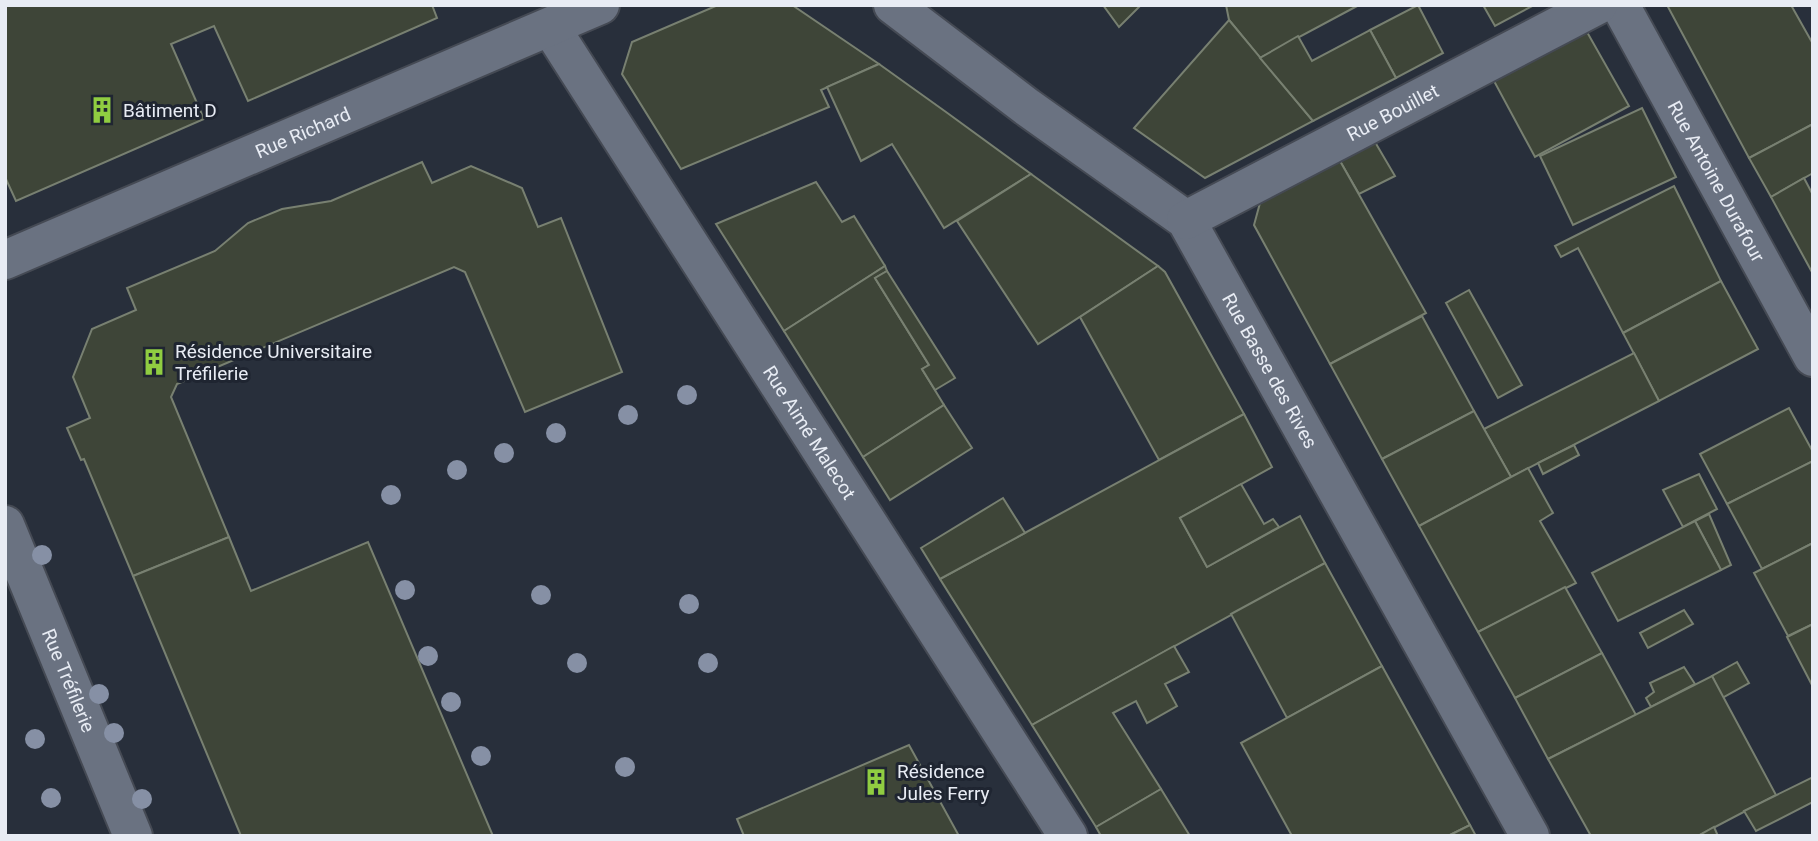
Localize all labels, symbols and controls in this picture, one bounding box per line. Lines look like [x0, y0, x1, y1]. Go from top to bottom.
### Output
street label: Rue Bouillet [1343, 79, 1442, 146]
building icon: Bâtiment D [87, 95, 117, 125]
street label: Rue Antoine Durafour [1663, 97, 1770, 266]
place label: Bâtiment D [123, 99, 217, 122]
street label: Rue Richard [252, 102, 354, 163]
street label: Rue Basse des Rives [1218, 289, 1323, 452]
place label: Résidence Universitaire Tréfilerie [175, 340, 372, 385]
building icon: Résidence Universitaire Tréfilerie [139, 347, 169, 377]
street label: Rue Aimé Malecot [758, 361, 861, 503]
street label: Rue Tréfilerie [37, 625, 101, 736]
place label: Résidence Jules Ferry [897, 760, 990, 805]
building icon: Résidence Jules Ferry [861, 767, 891, 797]

